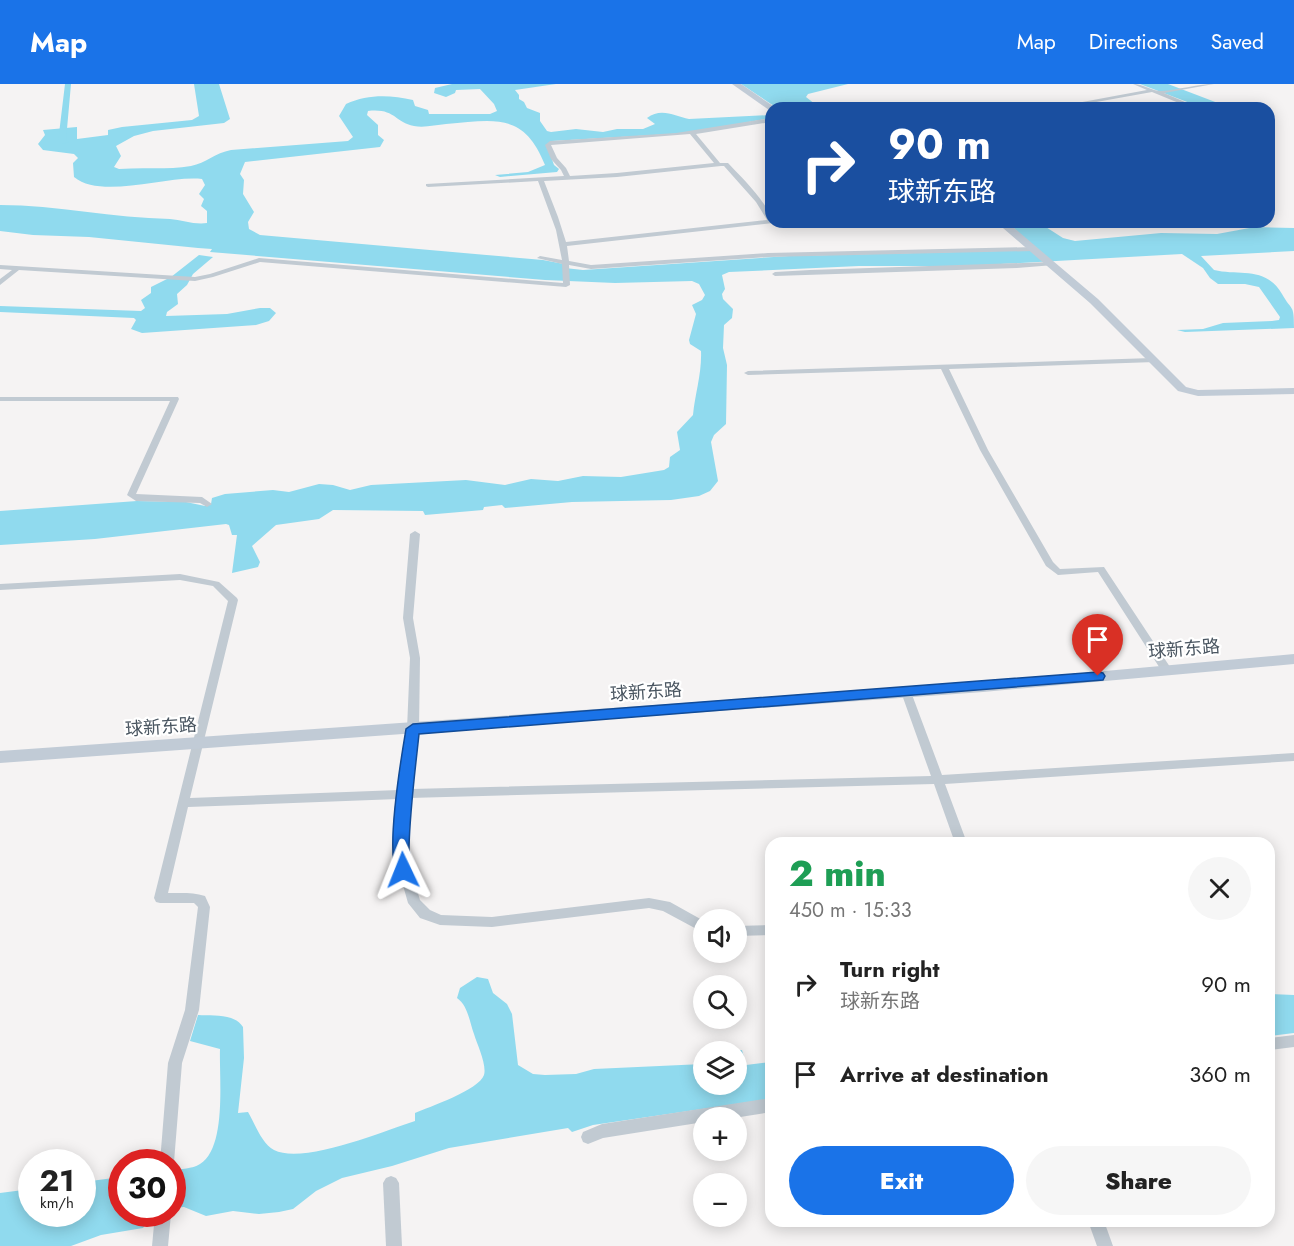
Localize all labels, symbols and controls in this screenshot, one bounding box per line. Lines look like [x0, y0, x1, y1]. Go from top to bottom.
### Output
text: Map [30, 22, 87, 63]
text: Map [1017, 27, 1056, 57]
text: Directions [1089, 27, 1178, 57]
text: Saved [1211, 27, 1264, 57]
text: 90 m [888, 114, 991, 175]
icon: right [789, 126, 867, 204]
text: 球新东路 [888, 172, 996, 211]
pin [1072, 614, 1123, 676]
icon: arrive [1081, 623, 1114, 656]
street label: 球新东路 [1147, 633, 1221, 665]
street label: 球新东路 [609, 677, 683, 707]
street label: 球新东路 [124, 712, 198, 742]
position arrow [371, 838, 435, 902]
text: 2 min [789, 847, 886, 899]
button: close [1188, 857, 1251, 920]
text: 450 m · 15:33 [789, 896, 912, 925]
map controls [693, 909, 747, 1227]
button: sound [693, 909, 747, 963]
text: Turn right [840, 953, 940, 985]
icon: right [789, 968, 822, 1001]
text: 90 m [1201, 968, 1251, 1000]
button: search [693, 975, 747, 1029]
text: 球新东路 [840, 987, 920, 1016]
button: layers [693, 1041, 747, 1095]
icon: arrive [789, 1058, 822, 1091]
text: Arrive at destination [840, 1058, 1049, 1090]
text: 360 m [1189, 1058, 1251, 1090]
button: + [693, 1107, 747, 1161]
button: Exit [789, 1146, 1014, 1215]
button: Share [1026, 1146, 1251, 1215]
speed limit sign: 30 [108, 1149, 186, 1227]
text: 21 [40, 1159, 74, 1202]
button: − [693, 1173, 747, 1227]
text: km/h [40, 1192, 74, 1214]

